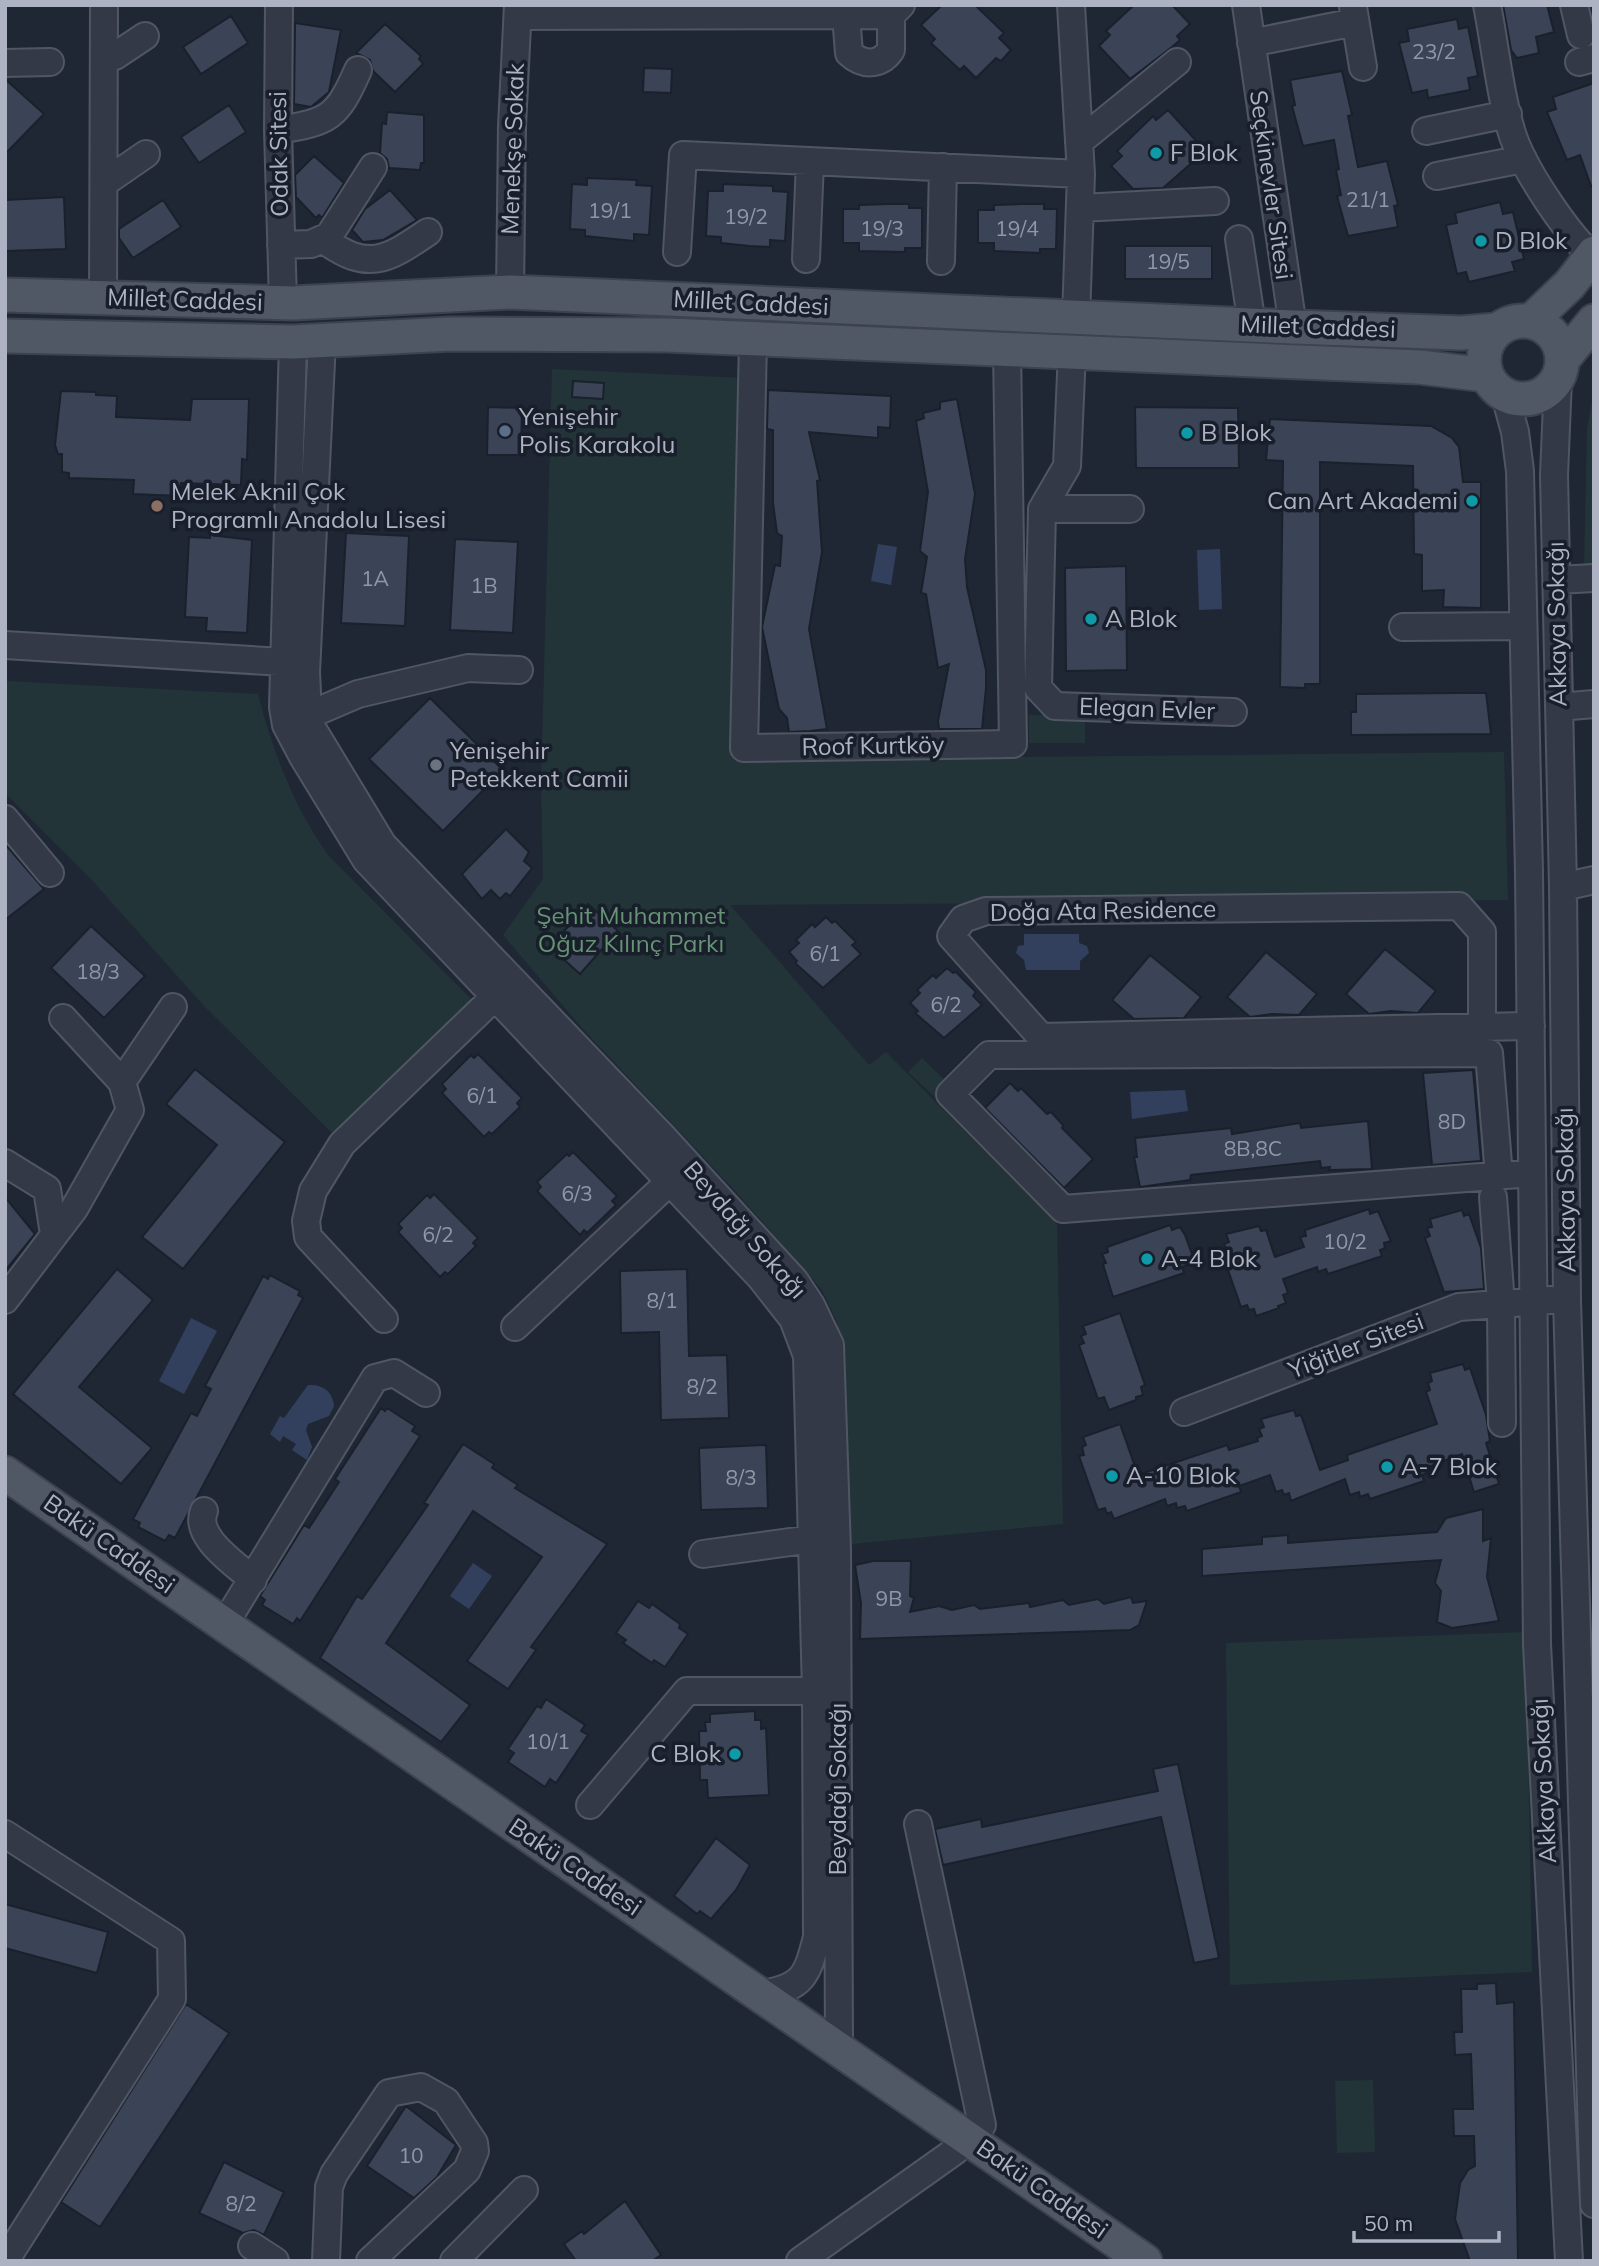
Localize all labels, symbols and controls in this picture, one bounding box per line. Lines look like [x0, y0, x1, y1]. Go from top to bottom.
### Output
house number: 23/2 [1412, 38, 1456, 64]
street label: Menekşe Sokak [494, 62, 530, 235]
street label: Seçkinevler Sitesi [1244, 88, 1300, 282]
street label: Odak Sitesi [262, 91, 294, 217]
place label: F Blok [1170, 137, 1238, 167]
marker: F Blok [1148, 145, 1164, 161]
house number: 21/1 [1346, 186, 1390, 212]
house number: 19/1 [588, 197, 632, 223]
house number: 19/2 [724, 203, 768, 229]
house number: 19/3 [860, 215, 904, 241]
house number: 19/4 [995, 215, 1039, 241]
place label: D Blok [1495, 225, 1568, 255]
marker: D Blok [1473, 233, 1489, 249]
house number: 19/5 [1146, 248, 1190, 274]
street label: Millet Caddesi [107, 281, 263, 317]
street label: Millet Caddesi [673, 283, 829, 321]
street label: Millet Caddesi [1240, 308, 1396, 344]
place label: Yenişehir Polis Karakolu [518, 401, 675, 459]
place label: B Blok [1201, 417, 1272, 447]
marker: Yenişehir Polis Karakolu [497, 423, 513, 439]
marker: B Blok [1179, 425, 1195, 441]
place label: Melek Aknil Çok Programlı Anadolu Lisesi [171, 476, 446, 534]
place label: Can Art Akademi [1267, 485, 1458, 515]
marker: Can Art Akademi [1464, 493, 1480, 509]
marker: Melek Aknil Çok Programlı Anadolu Lisesi [149, 498, 165, 514]
street label: Akkaya Sokağı [1540, 541, 1572, 707]
house number: 1A [361, 565, 390, 591]
house number: 1B [471, 572, 497, 598]
place label: A Blok [1105, 603, 1178, 633]
marker: A Blok [1083, 611, 1099, 627]
street label: Elegan Evler [1078, 691, 1216, 725]
street label: Roof Kurtköy [801, 729, 945, 761]
place label: Yenişehir Petekkent Camii [449, 735, 629, 793]
marker: Yenişehir Petekkent Camii [428, 757, 444, 773]
street label: Doğa Ata Residence [990, 893, 1216, 927]
park label: Şehit Muhammet Oğuz Kılınç Parkı [537, 900, 725, 958]
house number: 6/1 [809, 940, 841, 966]
house number: 18/3 [76, 958, 120, 984]
house number: 6/2 [930, 991, 962, 1017]
house number: 6/1 [466, 1082, 498, 1108]
street label: Akkaya Sokağı [1549, 1107, 1581, 1273]
house number: 8D [1438, 1108, 1466, 1134]
house number: 8B,8C [1224, 1135, 1282, 1161]
street label: Beydağı Sokağı [678, 1154, 814, 1304]
house number: 6/3 [561, 1180, 593, 1206]
house number: 6/2 [422, 1221, 454, 1247]
house number: 10/2 [1323, 1228, 1367, 1254]
place label: A-4 Blok [1161, 1243, 1258, 1273]
marker: A-4 Blok [1139, 1251, 1155, 1267]
house number: 8/1 [646, 1287, 678, 1313]
street label: Yiğitler Sitesi [1283, 1306, 1427, 1385]
house number: 8/2 [686, 1373, 718, 1399]
place label: A-7 Blok [1401, 1451, 1498, 1481]
marker: A-7 Blok [1379, 1459, 1395, 1475]
place label: A-10 Blok [1126, 1460, 1237, 1490]
house number: 8/3 [725, 1464, 757, 1490]
marker: A-10 Blok [1104, 1468, 1120, 1484]
street label: Bakü Caddesi [38, 1487, 181, 1599]
house number: 9B [876, 1585, 902, 1611]
street label: Akkaya Sokağı [1524, 1698, 1562, 1864]
street label: Beydağı Sokağı [822, 1703, 852, 1875]
house number: 10/1 [526, 1728, 570, 1754]
place label: C Blok [650, 1738, 722, 1768]
marker: C Blok [727, 1746, 743, 1762]
street label: Bakü Caddesi [504, 1811, 647, 1921]
street label: Bakü Caddesi [971, 2132, 1114, 2244]
house number: 10 [398, 2142, 424, 2168]
house number: 8/2 [225, 2190, 257, 2216]
scale bar [1354, 2200, 1499, 2244]
text: 50 m [1364, 2210, 1413, 2236]

